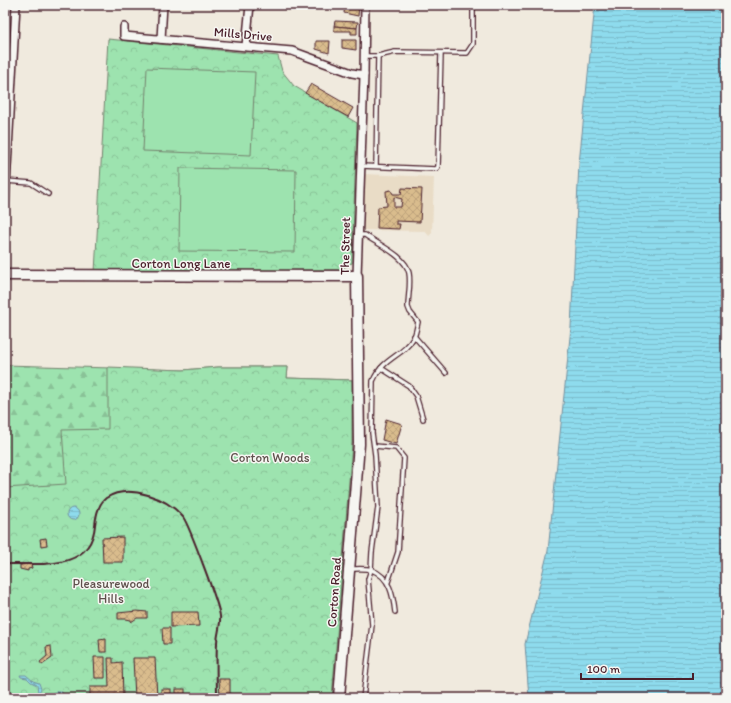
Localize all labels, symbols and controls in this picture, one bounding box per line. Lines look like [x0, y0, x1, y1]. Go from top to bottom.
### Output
street label: Mills Drive [213, 24, 273, 44]
street label: The Street [337, 217, 353, 275]
street label: Corton Long Lane [132, 256, 230, 271]
park label: Corton Woods [230, 450, 310, 465]
street label: Corton Road [324, 556, 344, 628]
park label: Pleasurewood Hills [72, 576, 150, 606]
scale bar [581, 655, 693, 681]
text: 100 m [587, 662, 620, 676]

